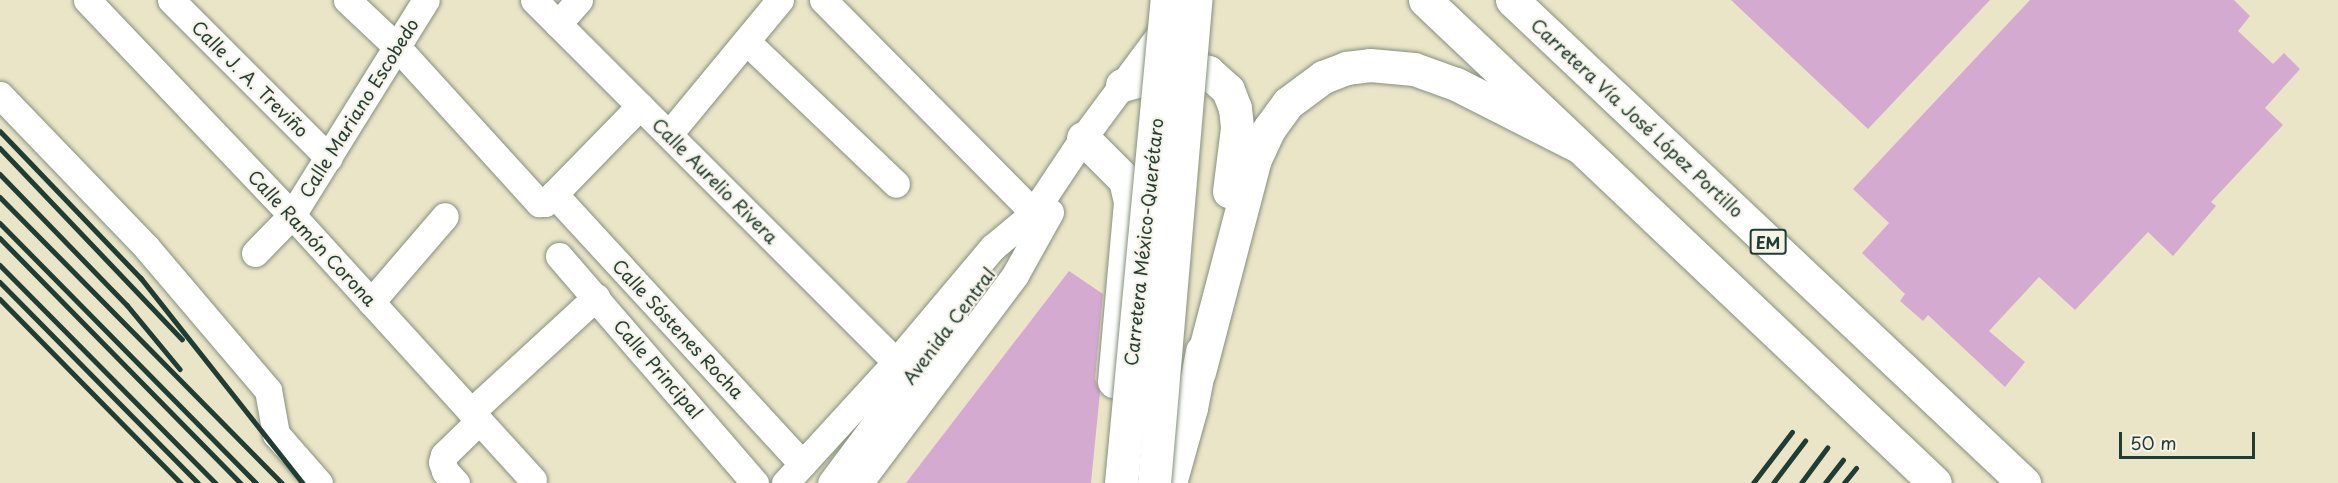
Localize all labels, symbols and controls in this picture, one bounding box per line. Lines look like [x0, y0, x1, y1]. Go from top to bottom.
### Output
street label: Carretera Vía José López Portillo [1526, 13, 1748, 223]
street label: Calle J. A. Treviño [186, 15, 314, 143]
street label: Calle Mariano Escobedo [295, 15, 423, 201]
street label: Calle Aurelio Rivera [647, 113, 783, 249]
street label: Carretera México-Querétaro [1120, 117, 1168, 367]
street label: Calle Ramón Corona [243, 165, 381, 311]
road number: EM [1748, 229, 1788, 255]
street label: Calle Sóstenes Rocha [607, 254, 749, 404]
street label: Avenida Central [898, 264, 1000, 388]
street label: Calle Principal [609, 315, 707, 423]
scale bar [2122, 420, 2258, 458]
text: 50 m [2130, 429, 2177, 456]

